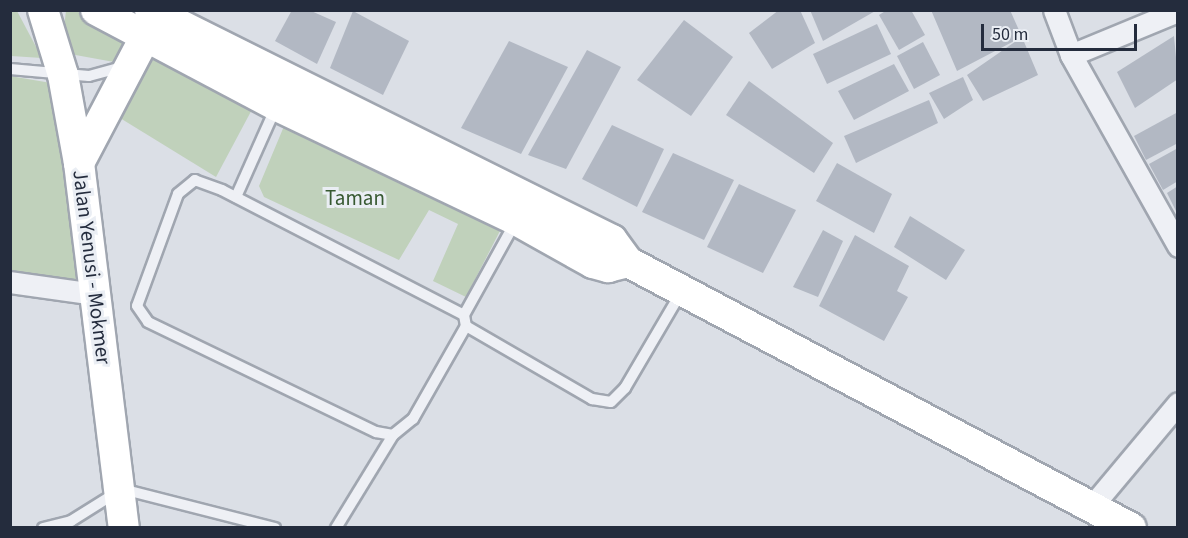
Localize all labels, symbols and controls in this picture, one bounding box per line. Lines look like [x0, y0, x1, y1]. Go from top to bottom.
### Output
scale bar [984, 12, 1140, 50]
text: 50 m [992, 22, 1028, 47]
street label: Jalan Yenusi - Mokmer [68, 168, 116, 366]
park label: Taman [325, 185, 385, 211]

